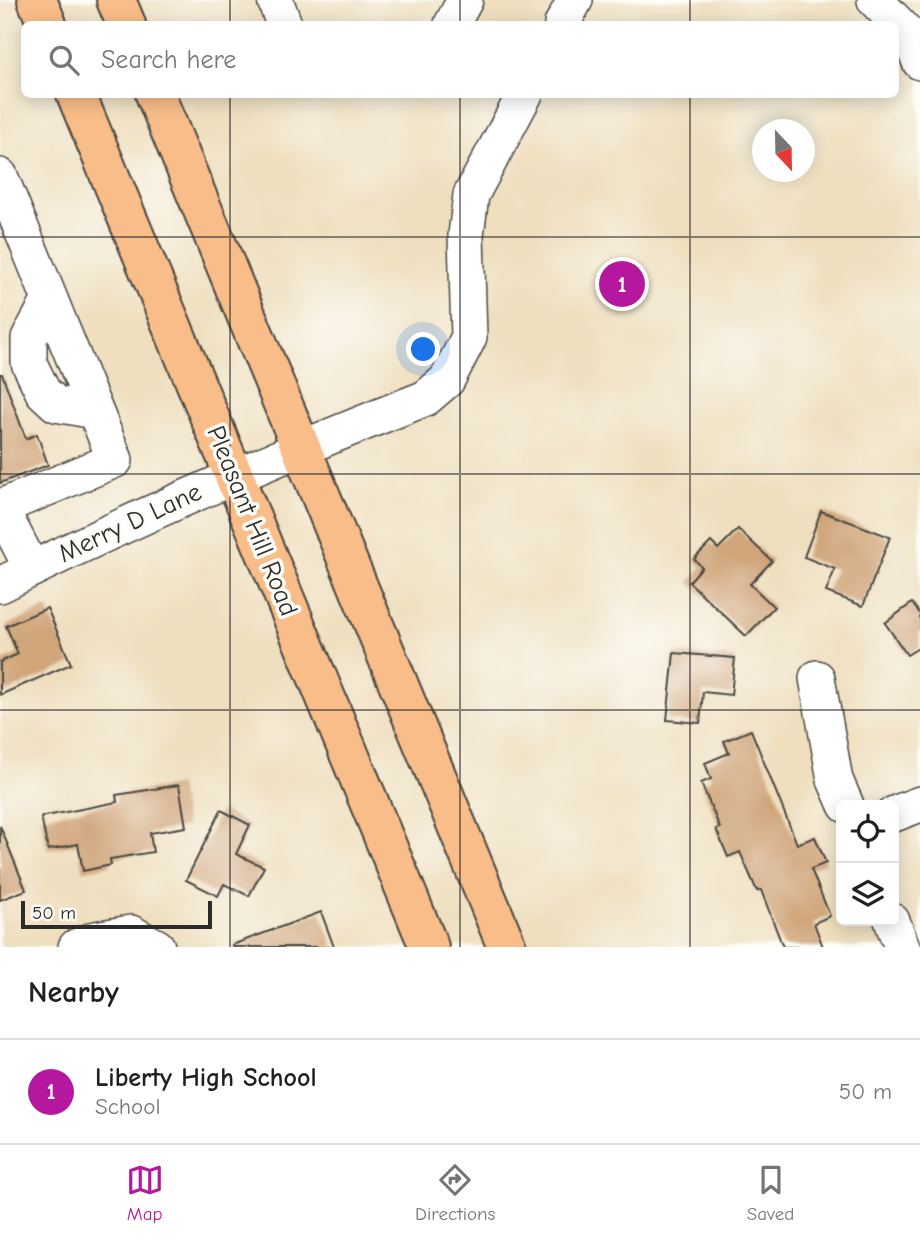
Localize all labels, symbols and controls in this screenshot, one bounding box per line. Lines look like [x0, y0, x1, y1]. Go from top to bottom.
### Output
search box [21, 21, 899, 98]
icon: search [45, 41, 83, 79]
text: Search here [101, 45, 236, 75]
north arrow [752, 119, 815, 182]
pin: 1 [599, 258, 645, 310]
your location [406, 332, 440, 366]
street label: Pleasant Hill Road [200, 422, 304, 620]
street label: Merry D Lane [54, 477, 206, 569]
map controls [836, 800, 899, 926]
button: locate [836, 800, 899, 863]
button: layers [836, 863, 899, 926]
scale bar [21, 898, 212, 930]
text: 50 m [32, 902, 76, 924]
text: Nearby [28, 975, 119, 1010]
text: Liberty High School [95, 1063, 317, 1093]
text: 1 [46, 1078, 56, 1105]
text: 50 m [839, 1078, 892, 1105]
text: School [95, 1093, 160, 1120]
tab: Map [126, 1161, 164, 1225]
tab: Directions [415, 1161, 495, 1225]
tab: Saved [747, 1161, 794, 1225]

